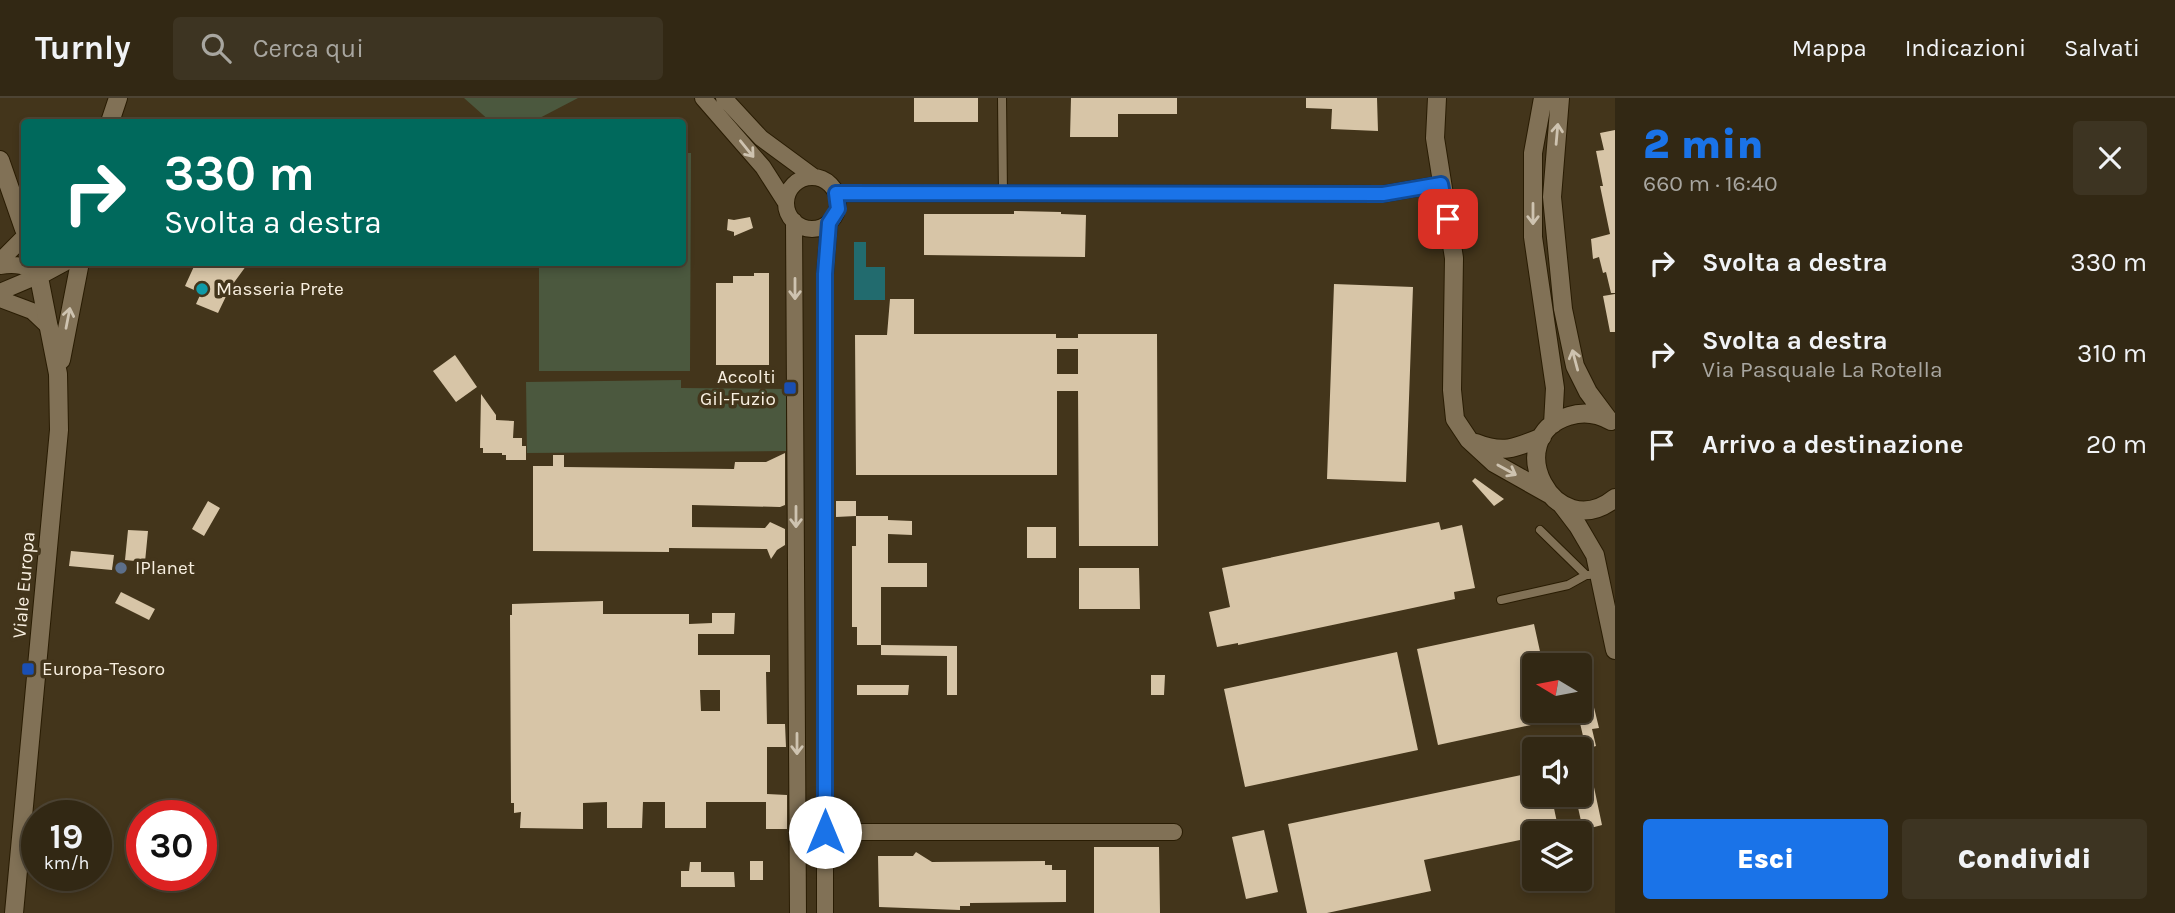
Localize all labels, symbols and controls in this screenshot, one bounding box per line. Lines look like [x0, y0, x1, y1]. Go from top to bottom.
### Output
search box [173, 17, 663, 80]
text: Turnly [35, 29, 131, 67]
icon: search [197, 29, 235, 67]
text: Cerca qui [253, 33, 364, 64]
text: Mappa [1792, 34, 1867, 62]
text: Indicazioni [1905, 34, 2026, 62]
text: Salvati [2064, 34, 2140, 62]
text: 2 min [1643, 119, 1763, 169]
button: close [2073, 121, 2147, 195]
one-way arrow [1551, 123, 1564, 146]
one-way arrow [740, 139, 755, 157]
text: 330 m [164, 145, 315, 202]
icon: right [49, 147, 140, 238]
text: 660 m · 16:40 [1643, 170, 1778, 197]
pin [1418, 189, 1478, 249]
icon: arrive [1429, 200, 1467, 238]
one-way arrow [1526, 203, 1540, 226]
text: Svolta a destra [164, 204, 382, 241]
icon: right [1643, 244, 1681, 282]
text: Svolta a destra [1702, 247, 1888, 278]
text: 330 m [2070, 247, 2147, 278]
place label: Masseria Prete [216, 278, 344, 300]
one-way arrow [788, 278, 802, 301]
marker: Masseria Prete [194, 281, 210, 297]
one-way arrow [62, 307, 76, 330]
text: Svolta a destra [1702, 325, 1888, 356]
icon: right [1643, 335, 1681, 373]
text: 310 m [2077, 338, 2147, 369]
one-way arrow [1567, 349, 1580, 371]
text: Via Pasquale La Rotella [1702, 356, 1943, 383]
place label: Accolti Gil-Fuzio [700, 366, 776, 410]
marker: Accolti Gil-Fuzio [782, 380, 798, 396]
icon: arrive [1643, 426, 1681, 464]
text: Arrivo a destinazione [1702, 429, 1964, 460]
text: 20 m [2086, 429, 2147, 460]
one-way arrow [1496, 464, 1517, 477]
one-way arrow [789, 505, 803, 528]
street label: Viale Europa [8, 531, 40, 639]
place label: IPlanet [135, 557, 195, 579]
marker: IPlanet [113, 560, 129, 576]
north arrow [1522, 653, 1592, 723]
map controls [1522, 653, 1592, 891]
place label: Europa-Tesoro [42, 658, 165, 680]
marker: Europa-Tesoro [20, 661, 36, 677]
one-way arrow [790, 733, 804, 756]
button: sound [1522, 737, 1592, 807]
position arrow [788, 795, 862, 869]
speed limit sign: 30 [126, 800, 217, 891]
text: 19 [50, 816, 83, 857]
button: Esci [1643, 819, 1888, 899]
button: Condividi [1902, 819, 2147, 899]
button: layers [1522, 821, 1592, 891]
text: km/h [44, 852, 89, 874]

